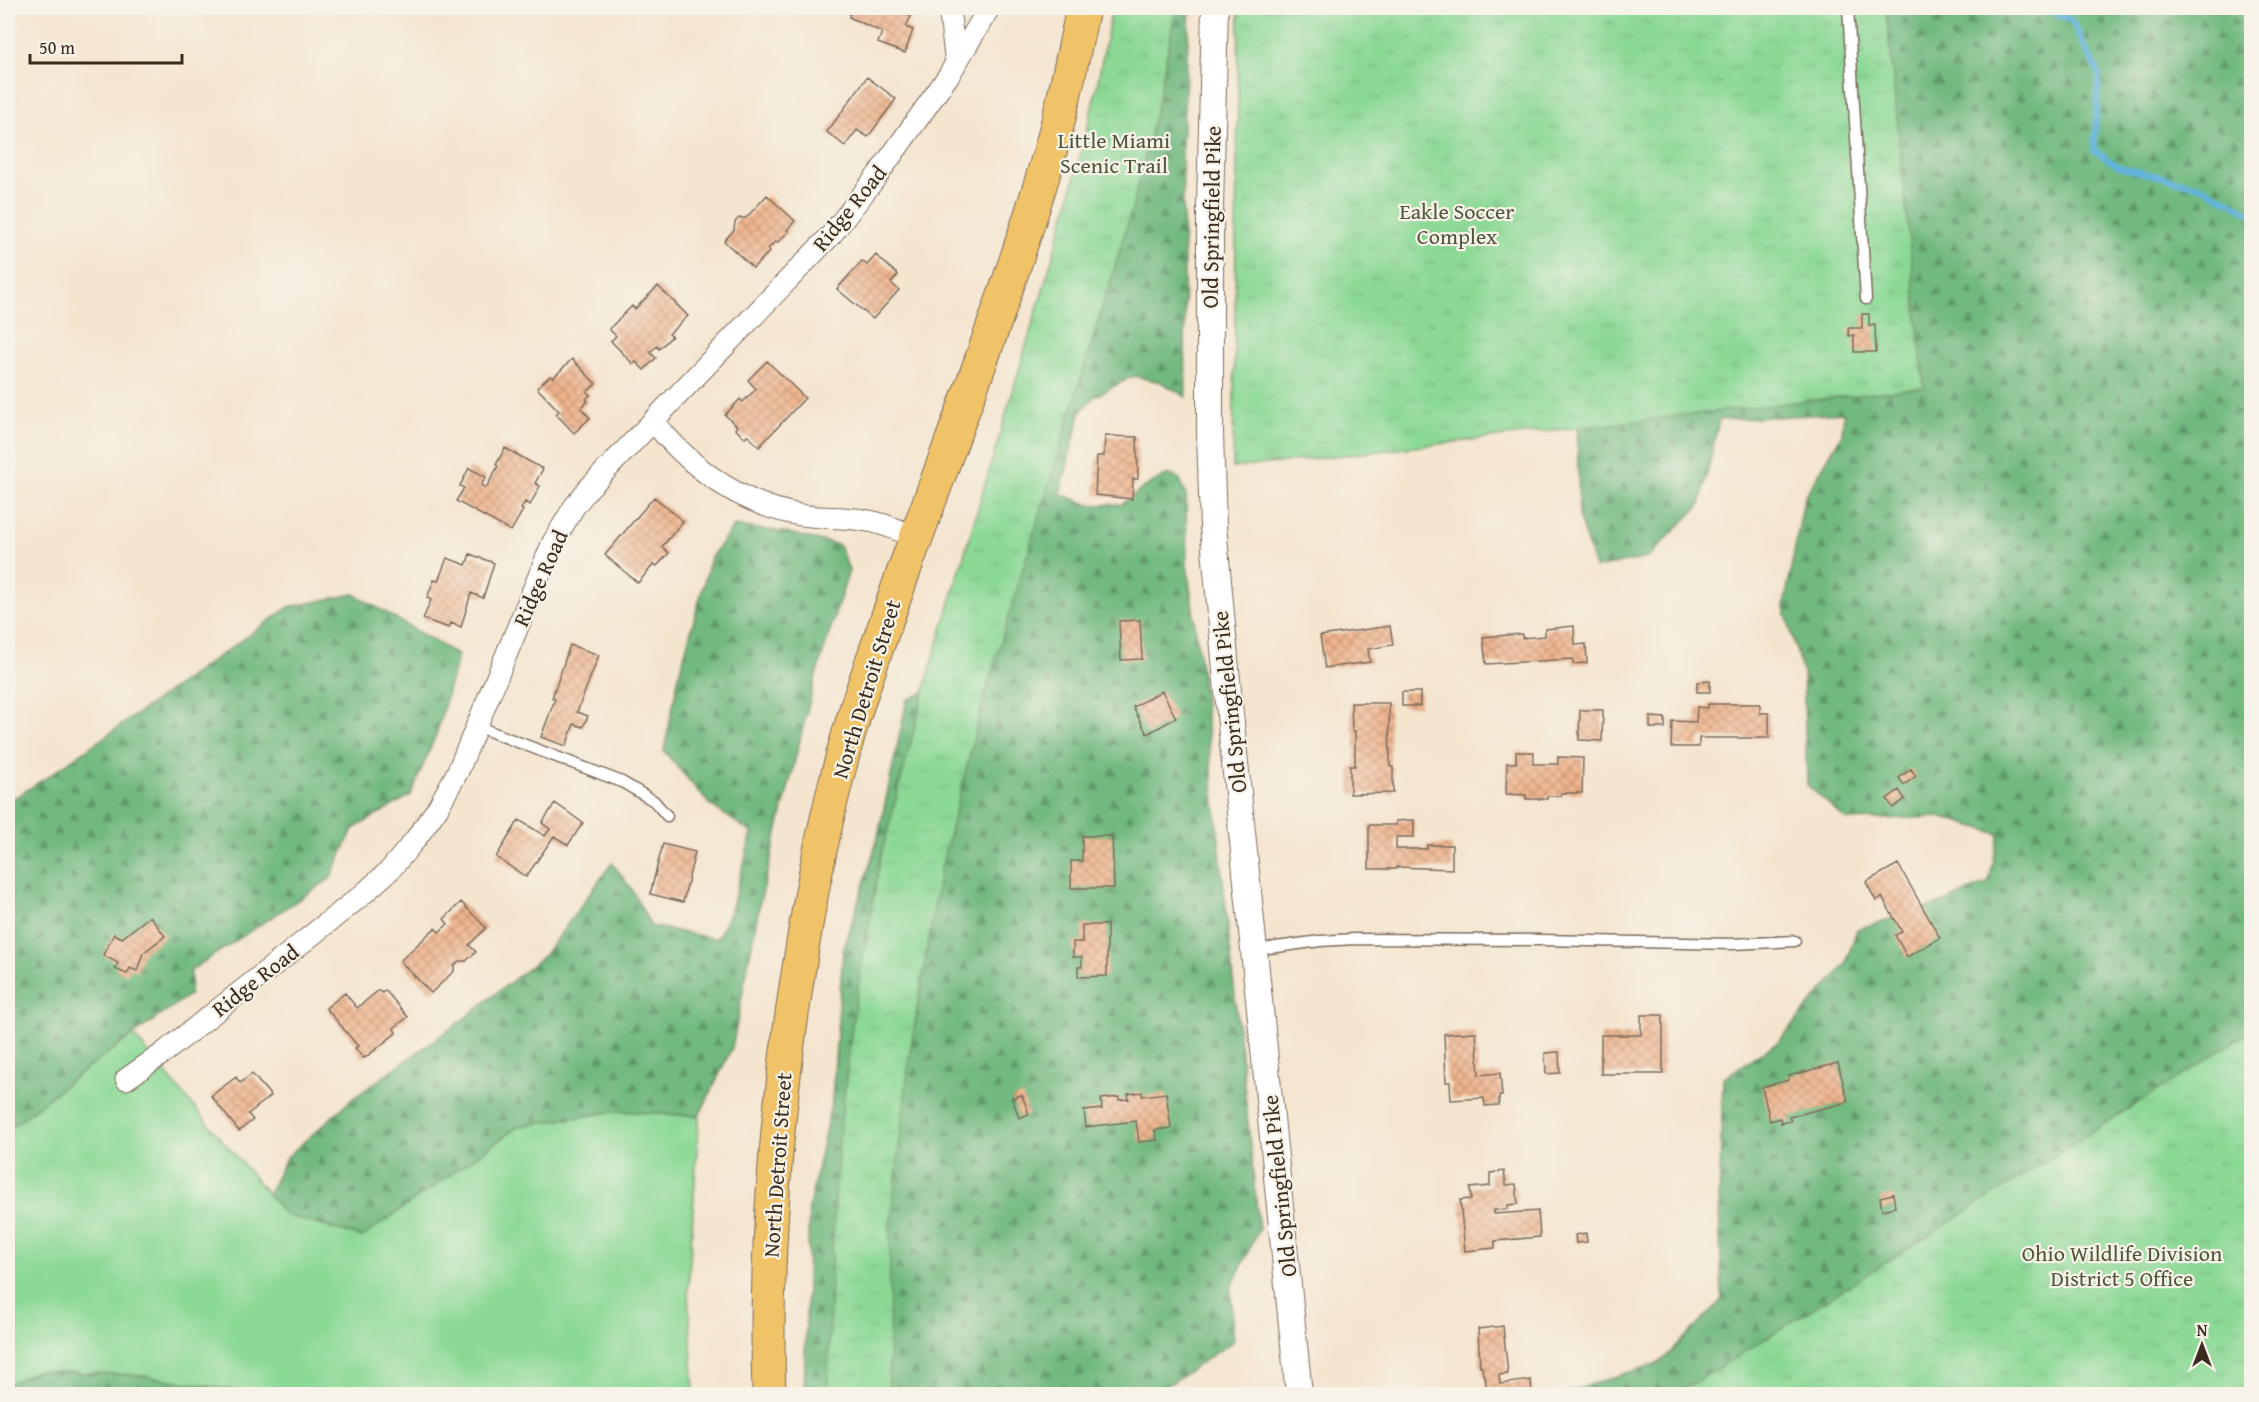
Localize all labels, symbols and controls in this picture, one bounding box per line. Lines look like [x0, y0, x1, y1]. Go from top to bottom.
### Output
scale bar [30, 27, 182, 65]
text: 50 m [39, 34, 75, 61]
park label: Little Miami Scenic Trail [1058, 124, 1170, 181]
street label: Old Springfield Pike [1193, 125, 1229, 309]
street label: Ridge Road [804, 158, 894, 258]
park label: Eakle Soccer Complex [1400, 195, 1514, 252]
street label: Ridge Road [504, 524, 576, 631]
street label: North Detroit Street [824, 595, 908, 782]
street label: Old Springfield Pike [1204, 609, 1254, 795]
street label: Ridge Road [205, 936, 306, 1024]
street label: North Detroit Street [755, 1071, 799, 1259]
street label: Old Springfield Pike [1254, 1093, 1304, 1279]
park label: Ohio Wildlife Division District 5 Office [2022, 1237, 2223, 1294]
north arrow [2172, 1315, 2232, 1375]
text: N [2197, 1318, 2208, 1342]

